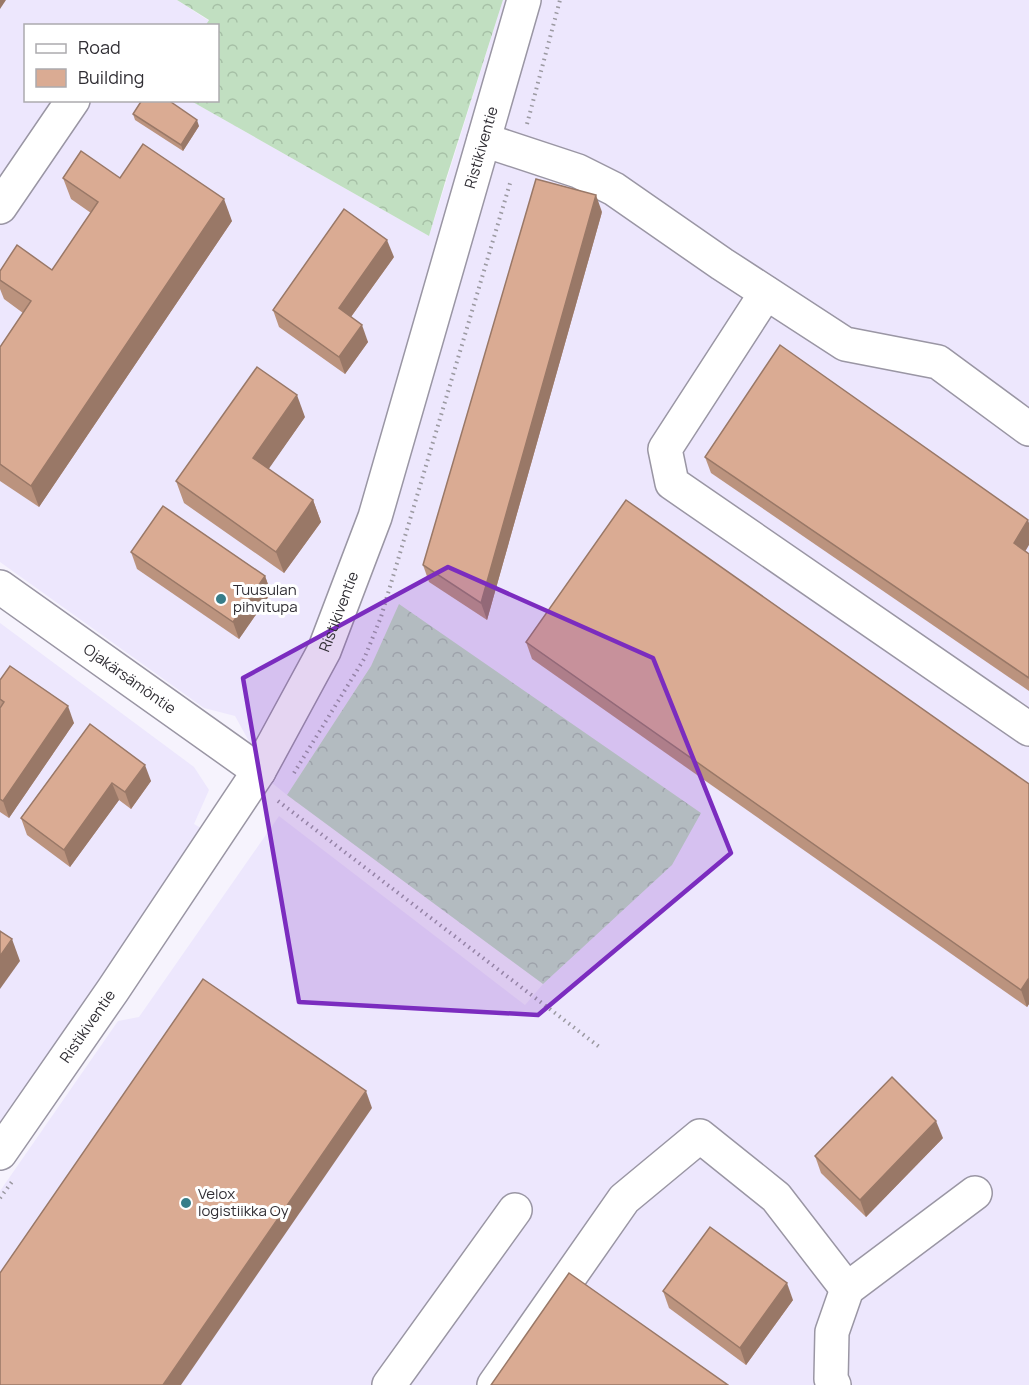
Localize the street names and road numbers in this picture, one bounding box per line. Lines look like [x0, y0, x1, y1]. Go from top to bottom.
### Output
street label: Ristikiventie [459, 104, 503, 191]
street label: Ristikiventie [314, 568, 363, 655]
street label: Ojakärsämöntie [79, 639, 181, 719]
street label: Ristikiventie [55, 985, 120, 1067]

